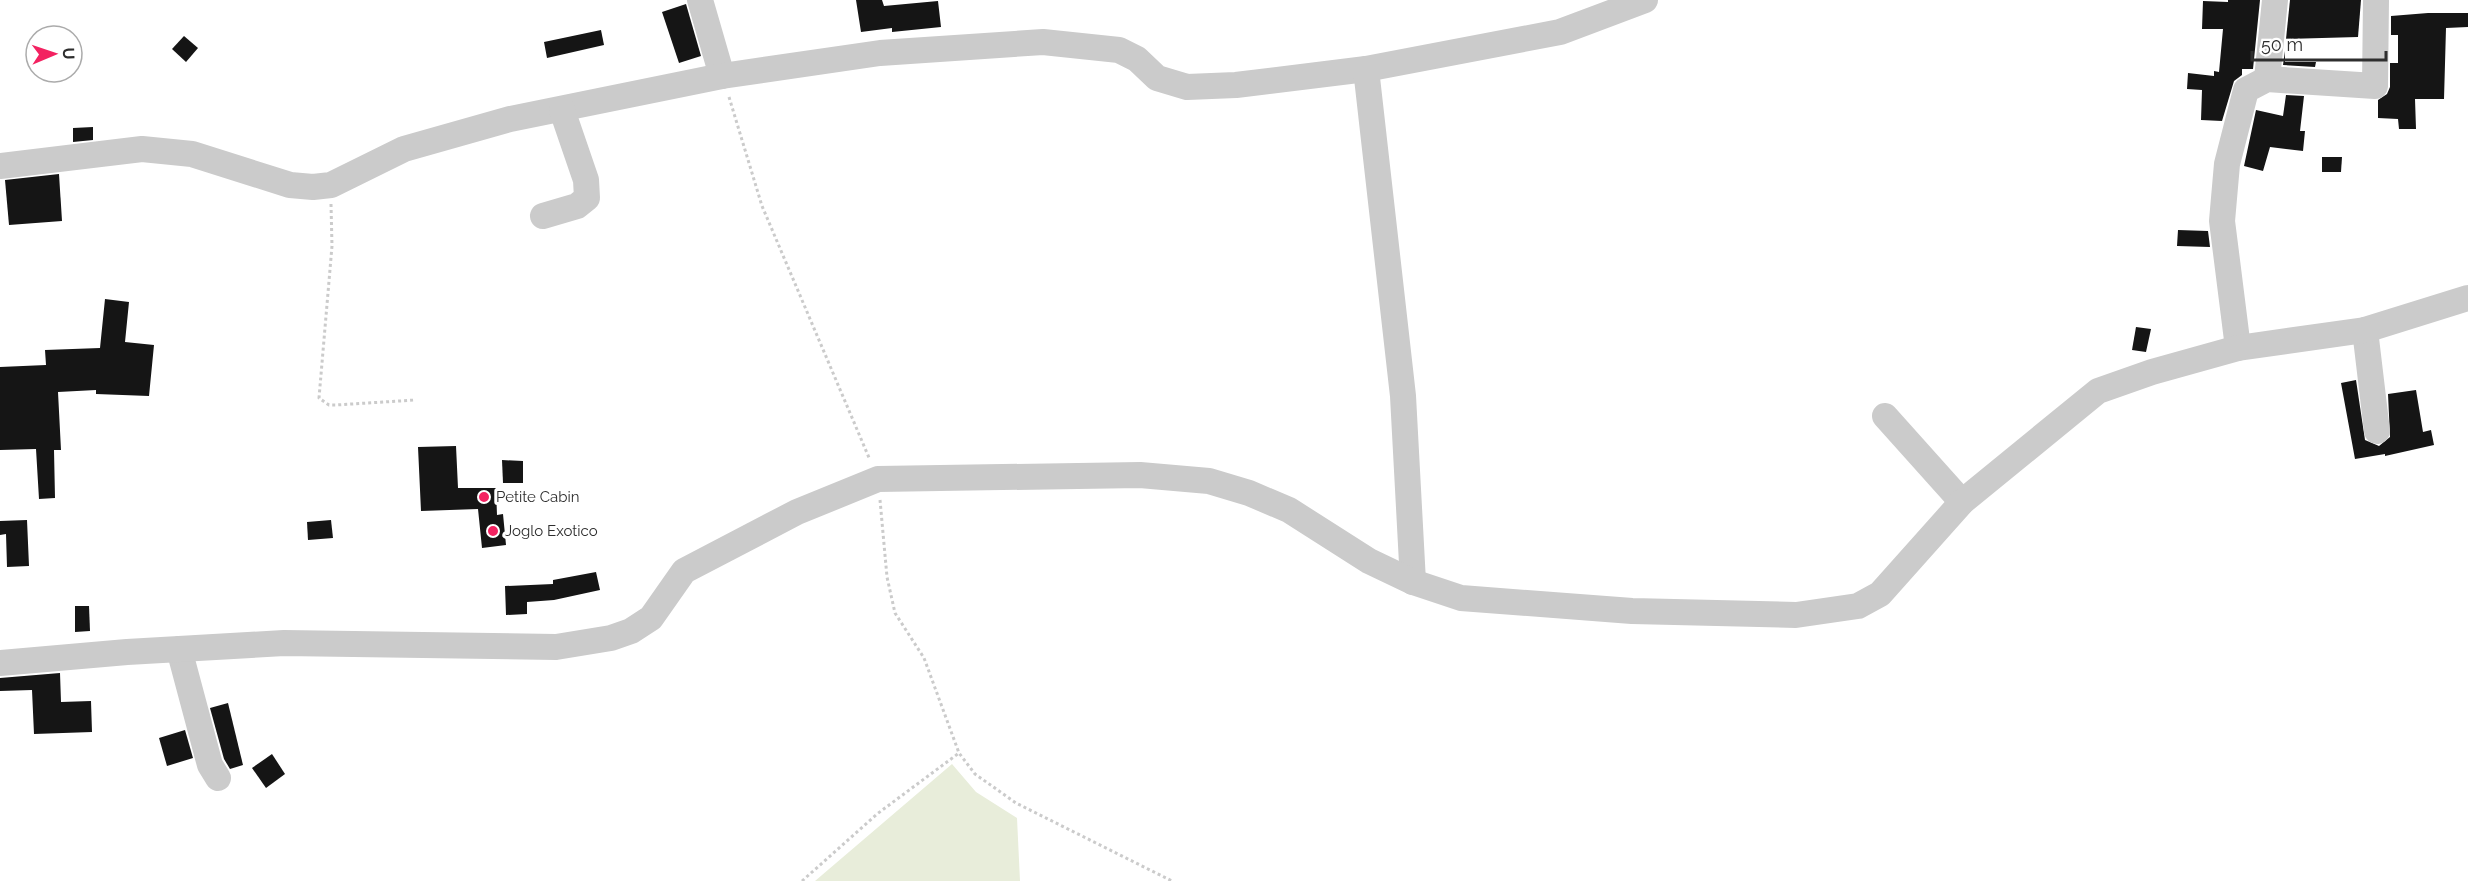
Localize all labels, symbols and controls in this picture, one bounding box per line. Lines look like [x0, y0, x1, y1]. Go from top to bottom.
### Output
north arrow [24, 24, 84, 84]
scale bar [2252, 24, 2386, 62]
text: 50 m [2261, 34, 2303, 55]
text: U [59, 47, 78, 60]
place label: Petite Cabin [496, 488, 579, 506]
marker: Petite Cabin [477, 490, 491, 504]
place label: Joglo Exotico [505, 522, 598, 540]
marker: Joglo Exotico [486, 524, 500, 538]

